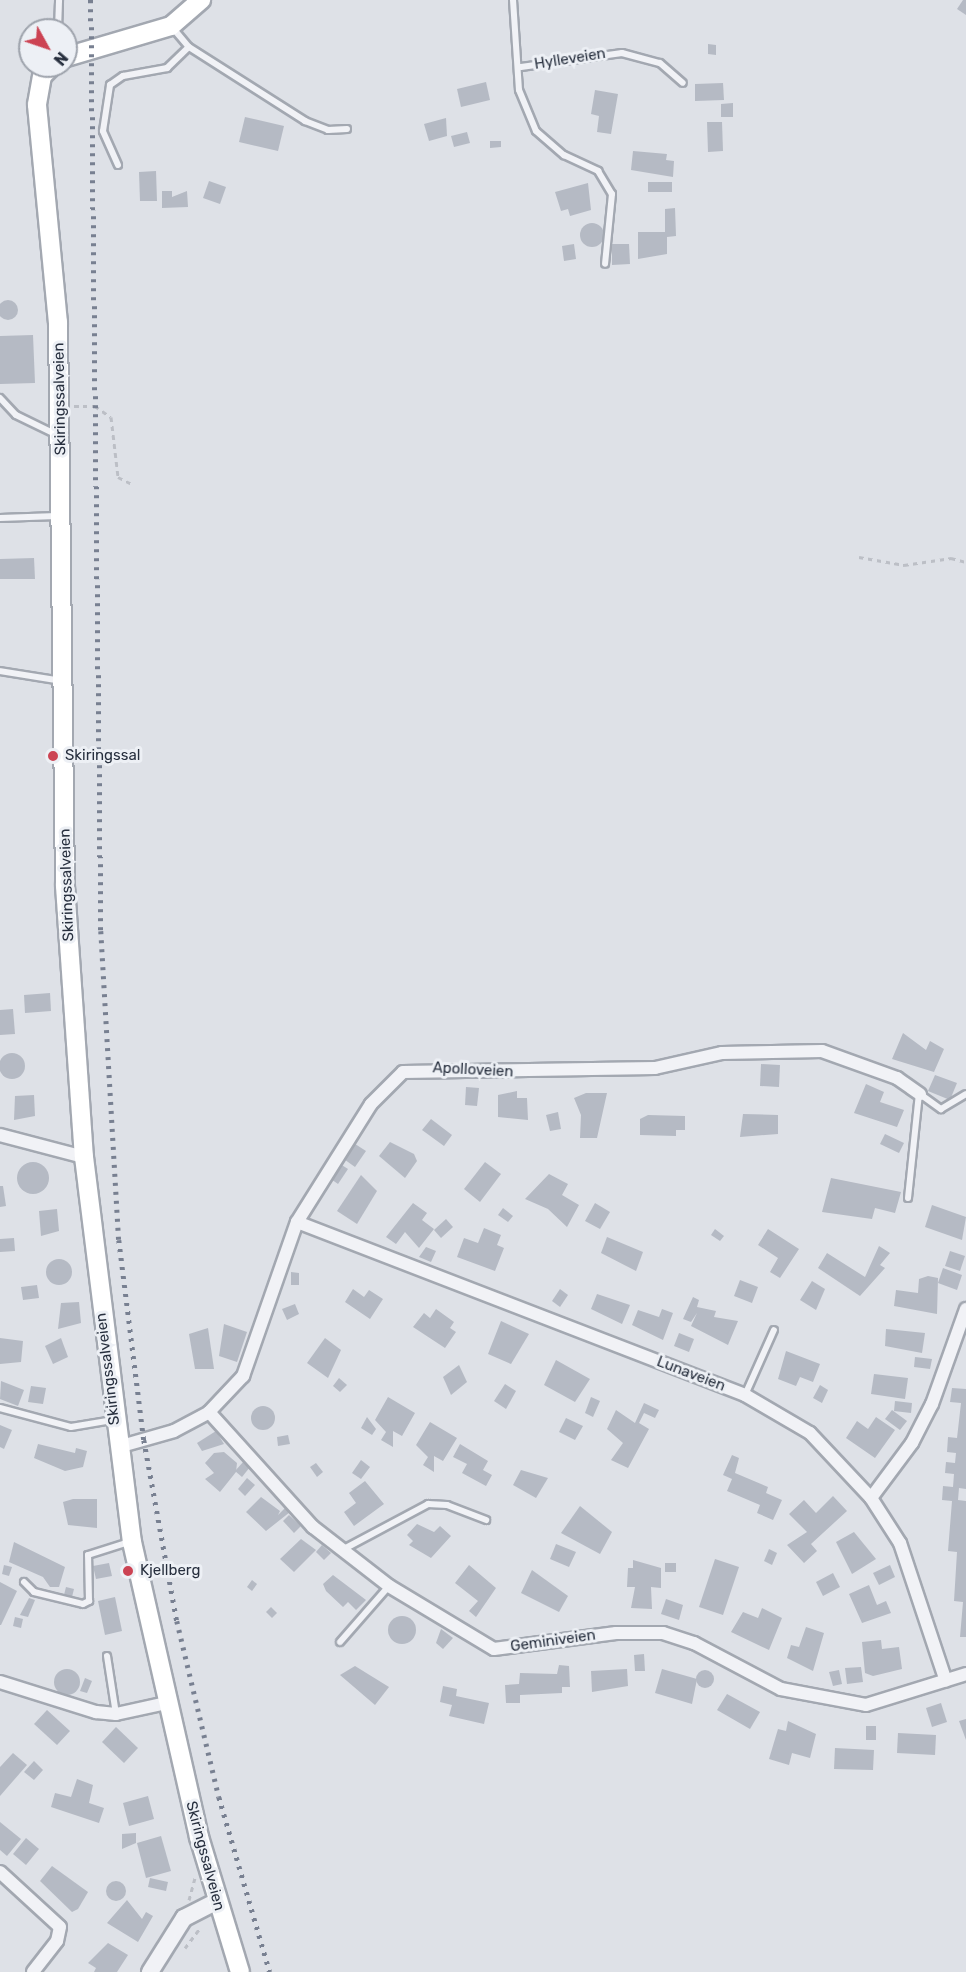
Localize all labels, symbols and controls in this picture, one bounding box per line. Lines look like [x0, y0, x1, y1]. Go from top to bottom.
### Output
north arrow [18, 18, 78, 78]
street label: Hylleveien [533, 44, 607, 74]
text: N [50, 48, 72, 69]
street label: Skiringssalveien [50, 342, 70, 456]
place label: Skiringssal [65, 747, 140, 765]
marker: Skiringssal [46, 749, 60, 763]
street label: Skiringssalveien [56, 828, 78, 942]
street label: Apolloveien [432, 1059, 514, 1081]
street label: Skiringssalveien [92, 1312, 124, 1426]
street label: Lunaveien [654, 1353, 728, 1395]
place label: Kjellberg [140, 1562, 200, 1580]
marker: Kjellberg [121, 1564, 135, 1578]
street label: Geminiveien [509, 1626, 597, 1656]
street label: Skiringssalveien [182, 1799, 228, 1913]

